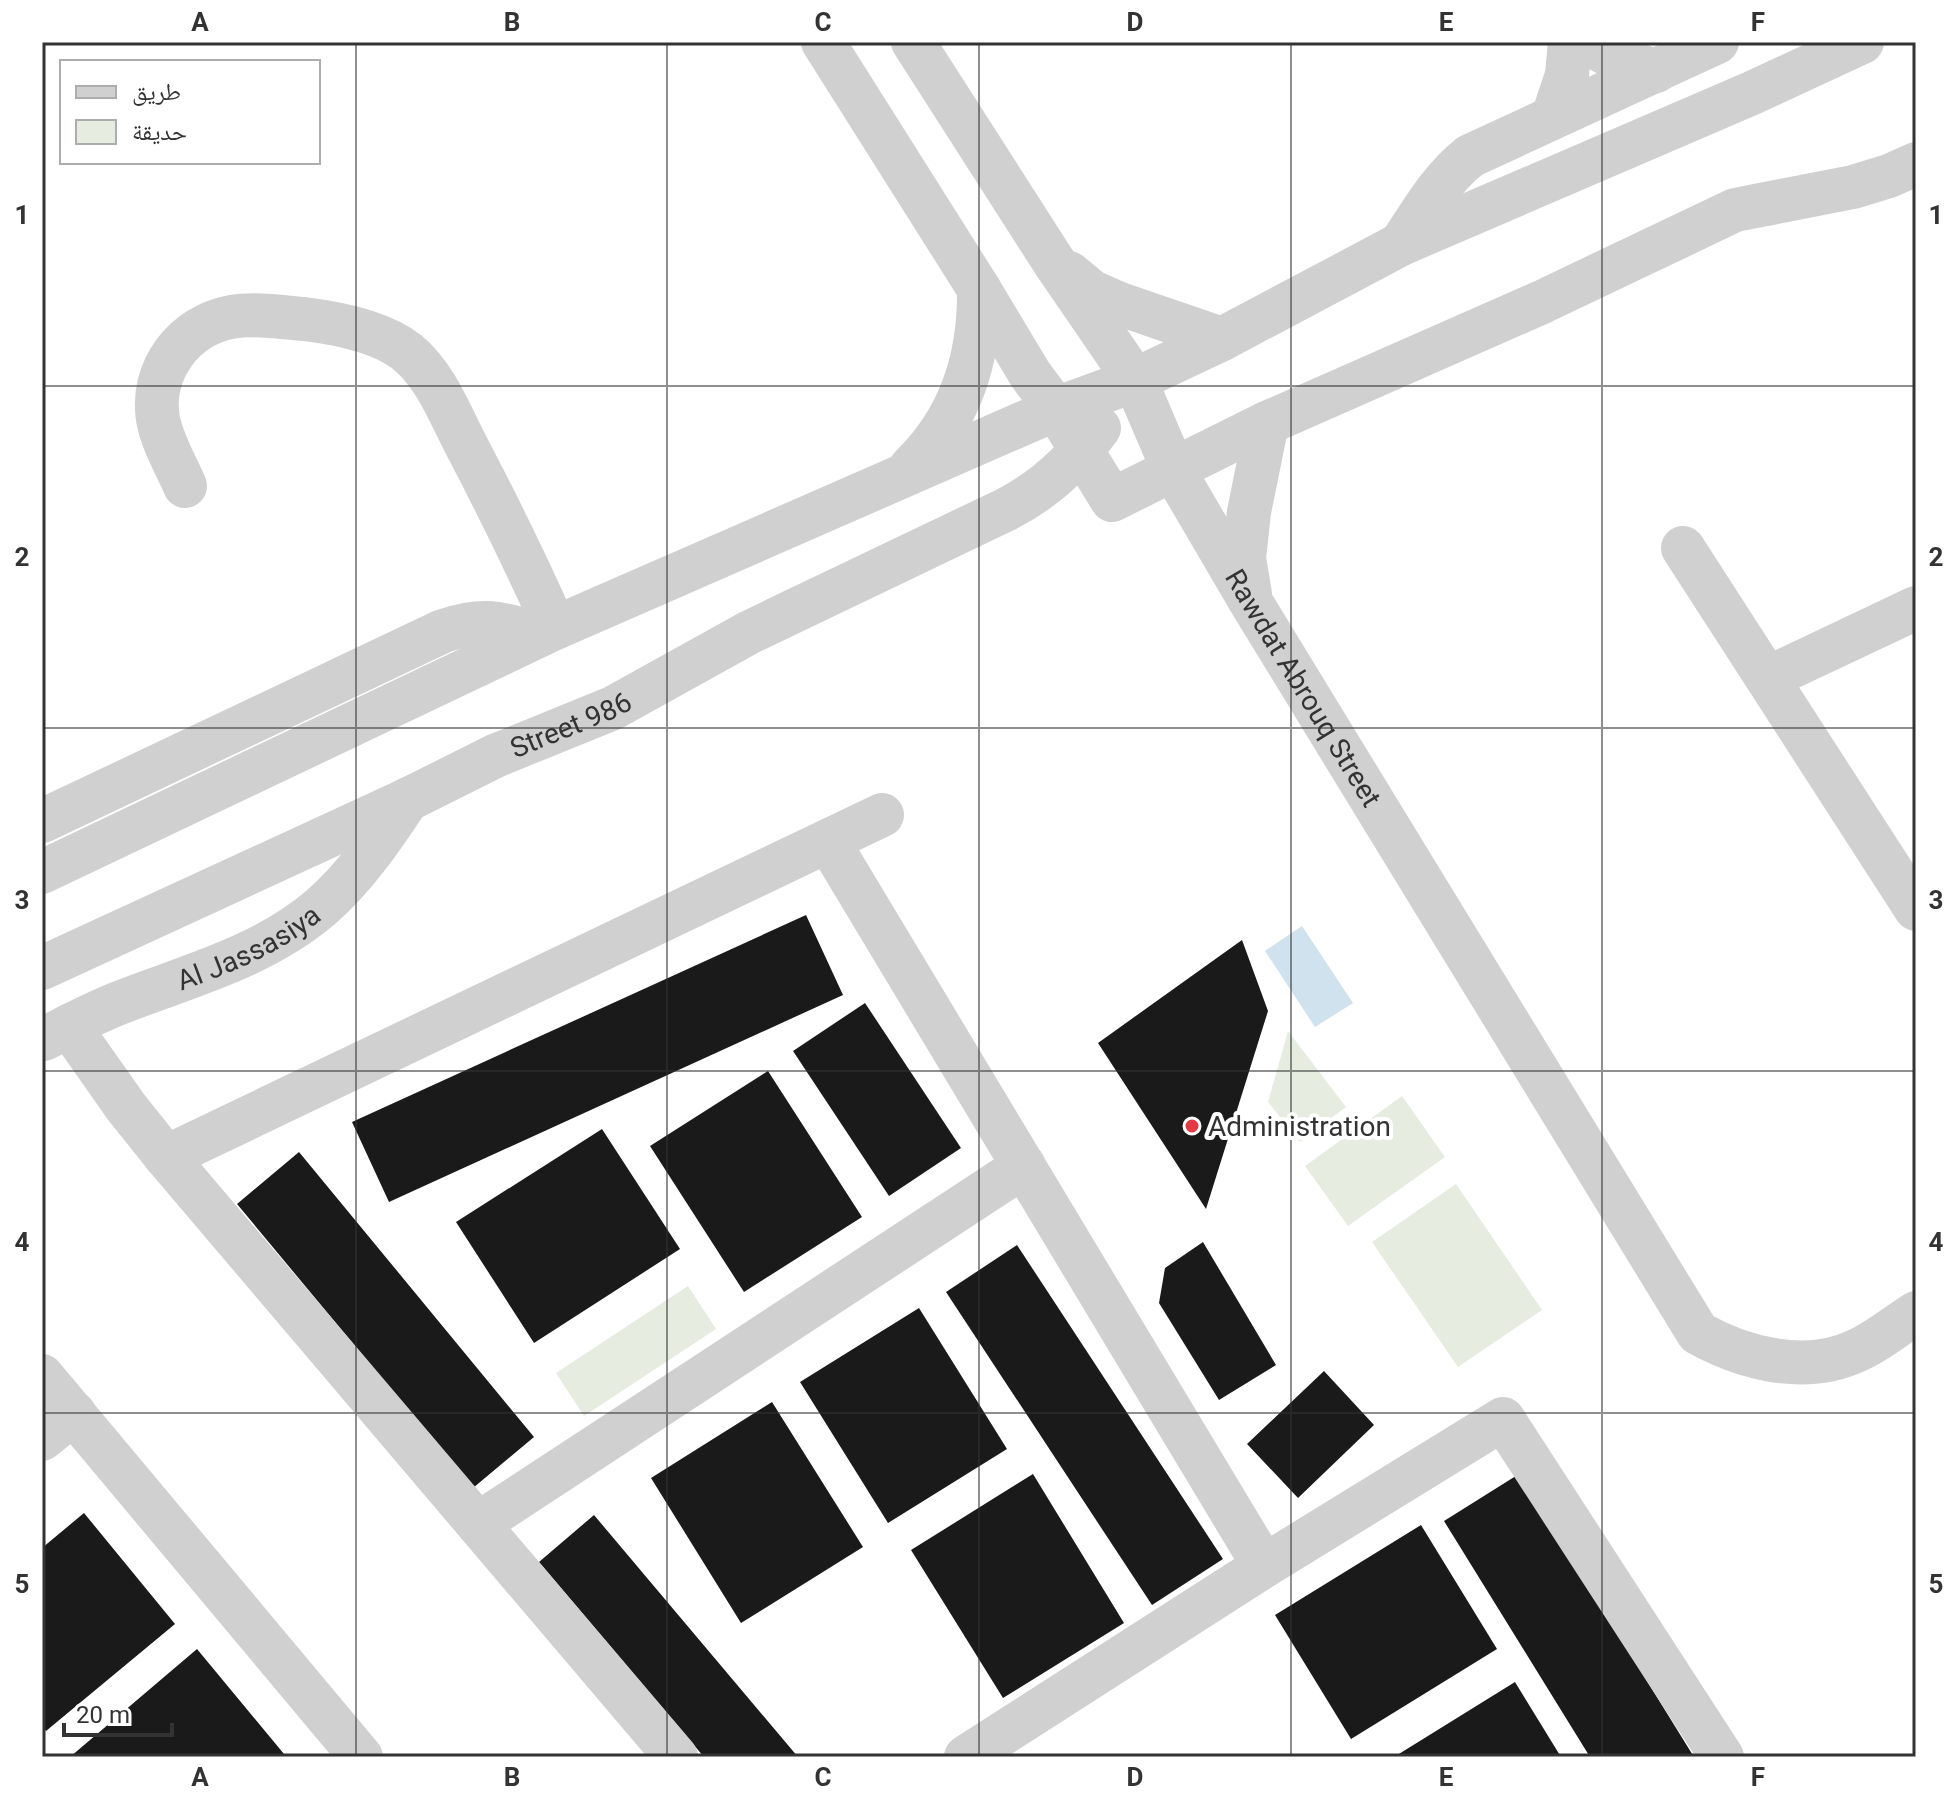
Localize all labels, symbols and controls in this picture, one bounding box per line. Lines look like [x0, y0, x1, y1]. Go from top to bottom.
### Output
text: A [191, 7, 209, 37]
text: B [504, 7, 520, 37]
text: C [814, 7, 832, 37]
text: D [1127, 7, 1143, 37]
text: E [1439, 7, 1454, 37]
text: F [1751, 7, 1765, 37]
legend [60, 60, 320, 164]
text: طريق [132, 78, 181, 106]
text: حديقة [132, 118, 187, 146]
text: 1 [15, 200, 29, 230]
text: 1 [1929, 200, 1943, 230]
text: 2 [15, 542, 29, 572]
text: 2 [1929, 542, 1943, 572]
street label: Rawdat Abrouq Street [1218, 563, 1388, 813]
street label: Street 986 [505, 685, 637, 765]
text: 3 [15, 885, 29, 915]
text: 3 [1929, 885, 1943, 915]
street label: Al Jassasiya [172, 898, 327, 997]
place label: Administration [1208, 1110, 1391, 1143]
marker: Administration [1183, 1117, 1201, 1135]
text: 4 [15, 1227, 30, 1257]
text: 4 [1929, 1227, 1944, 1257]
text: 5 [15, 1569, 29, 1599]
text: 5 [1929, 1569, 1943, 1599]
scale bar [64, 1687, 172, 1737]
text: 20 m [76, 1701, 130, 1729]
text: A [191, 1762, 209, 1792]
text: B [504, 1762, 520, 1792]
text: C [814, 1762, 832, 1792]
text: D [1127, 1762, 1143, 1792]
text: E [1439, 1762, 1454, 1792]
text: F [1751, 1762, 1765, 1792]

